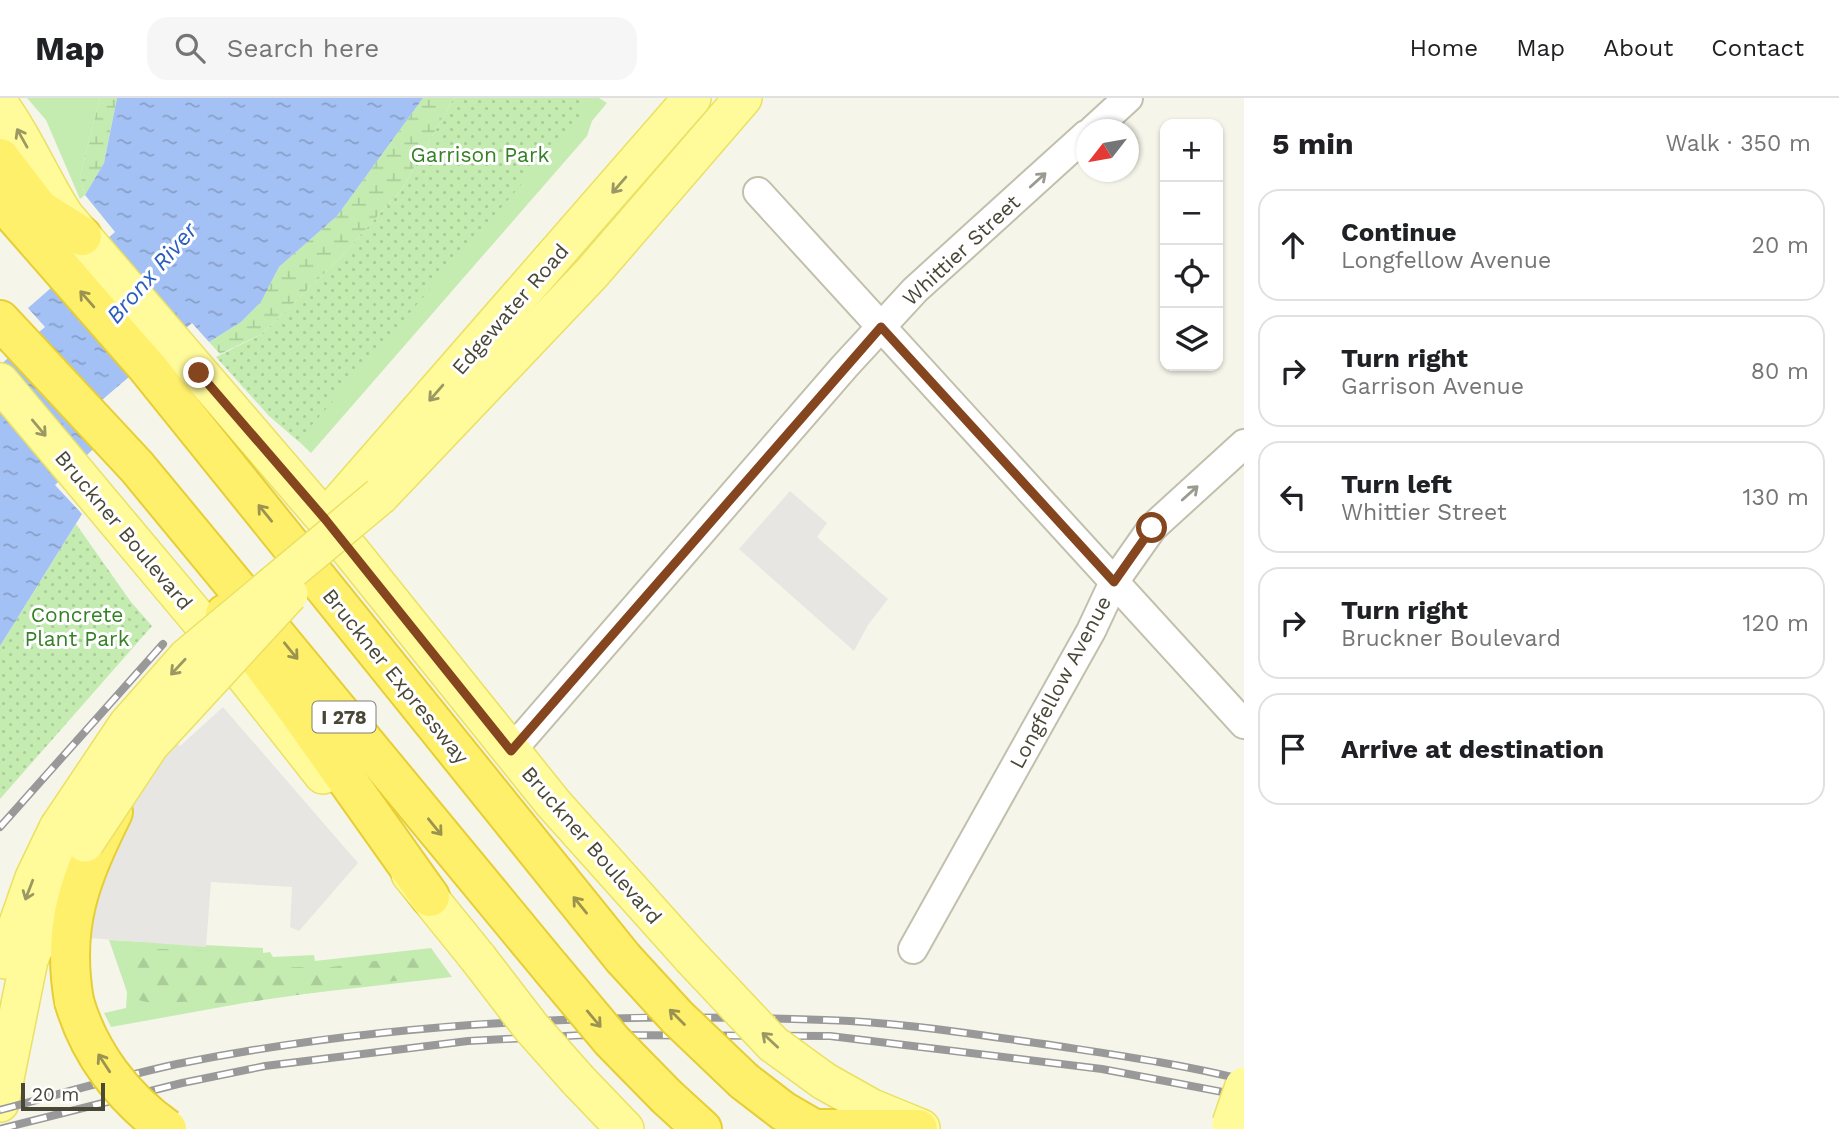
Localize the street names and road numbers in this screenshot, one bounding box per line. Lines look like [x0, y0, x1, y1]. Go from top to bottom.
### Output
street label: Whittier Street [897, 189, 1025, 311]
street label: Edgewater Road [446, 238, 574, 380]
street label: Bruckner Boulevard [50, 445, 198, 615]
street label: Bruckner Expressway [318, 583, 475, 769]
street label: Longfellow Avenue [1004, 591, 1116, 773]
road number: I 278 [312, 702, 376, 732]
street label: Bruckner Boulevard [517, 761, 667, 929]

